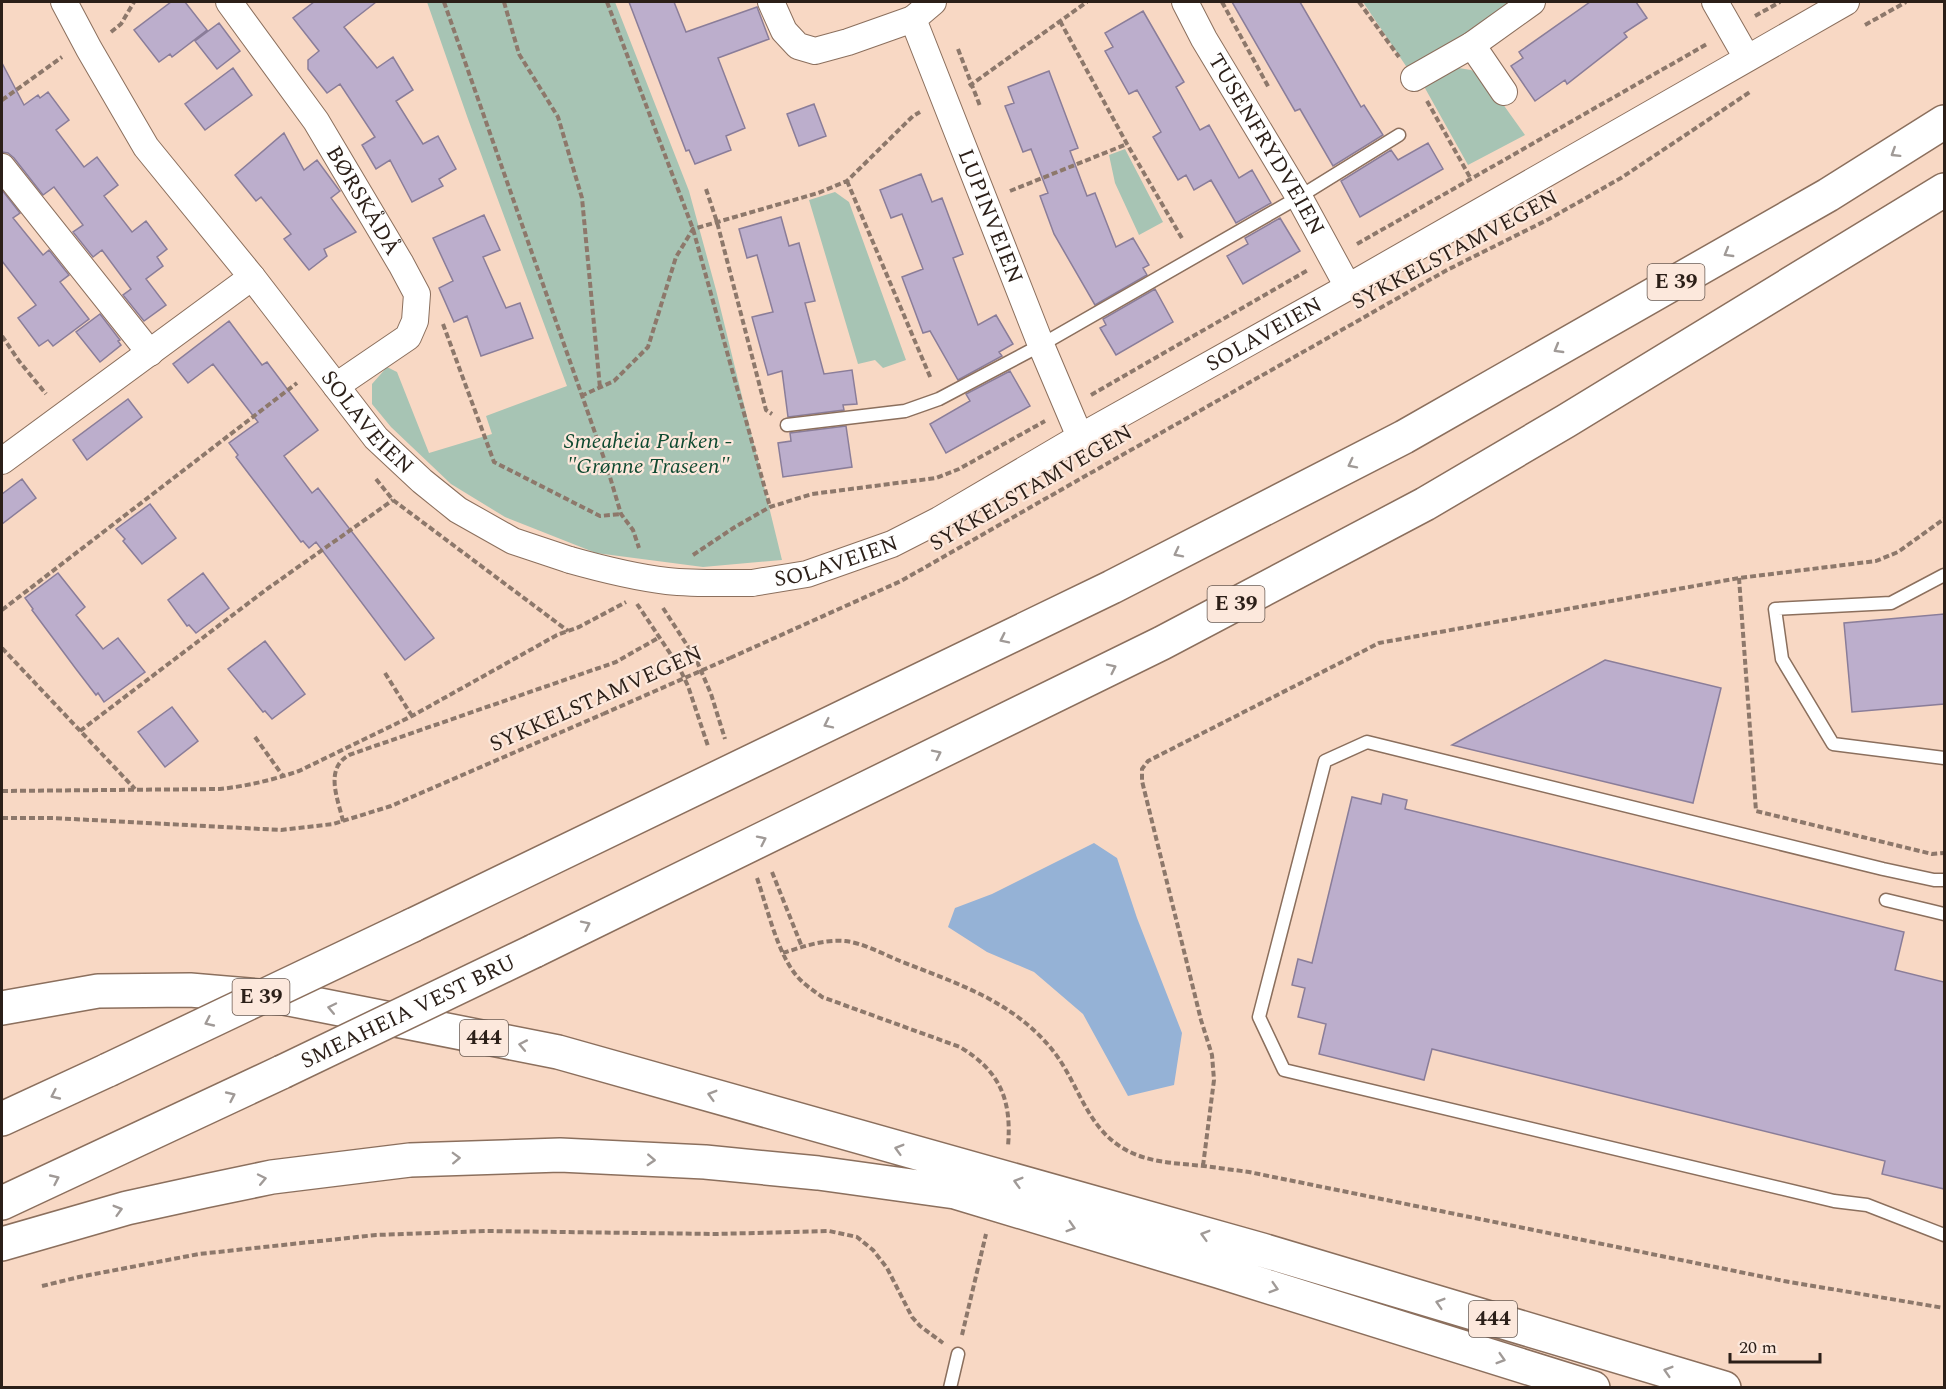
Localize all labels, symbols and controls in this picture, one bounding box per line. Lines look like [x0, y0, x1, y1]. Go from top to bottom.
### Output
street label: TUSENFRYDVEIEN [1200, 47, 1333, 241]
street label: BØRSKÅDÅ [318, 139, 409, 262]
street label: LUPINVEIEN [949, 144, 1032, 288]
one-way arrow [1891, 145, 1901, 157]
street label: SYKKELSTAMVEGEN [1346, 181, 1564, 319]
one-way arrow [1723, 245, 1734, 257]
road number: E 39 [1648, 264, 1704, 300]
street label: SOLAVEIEN [1200, 288, 1328, 380]
one-way arrow [1554, 342, 1564, 354]
street label: SOLAVEIEN [313, 363, 422, 482]
street label: SYKKELSTAMVEGEN [923, 416, 1139, 560]
park label: Smeaheia Parken - "Grønne Traseen" [564, 425, 732, 483]
one-way arrow [1347, 456, 1358, 468]
street label: SOLAVEIEN [772, 527, 903, 596]
one-way arrow [1174, 546, 1185, 557]
road number: E 39 [1208, 586, 1264, 622]
one-way arrow [999, 632, 1010, 644]
street label: SYKKELSTAMVEGEN [484, 637, 708, 761]
one-way arrow [1105, 663, 1116, 675]
one-way arrow [823, 717, 834, 729]
one-way arrow [930, 749, 941, 761]
one-way arrow [755, 835, 766, 847]
one-way arrow [580, 921, 591, 933]
street label: SMEAHEIA VEST BRU [295, 946, 522, 1077]
road number: E 39 [232, 979, 290, 1015]
one-way arrow [327, 1002, 337, 1015]
one-way arrow [204, 1014, 215, 1026]
road number: 444 [460, 1020, 508, 1056]
one-way arrow [519, 1039, 529, 1052]
one-way arrow [50, 1087, 61, 1099]
one-way arrow [707, 1090, 717, 1103]
one-way arrow [225, 1092, 236, 1104]
one-way arrow [895, 1143, 905, 1156]
one-way arrow [451, 1152, 460, 1165]
one-way arrow [646, 1153, 655, 1166]
one-way arrow [257, 1173, 267, 1186]
one-way arrow [48, 1174, 59, 1186]
one-way arrow [1013, 1177, 1024, 1189]
one-way arrow [112, 1205, 123, 1217]
one-way arrow [1065, 1220, 1076, 1232]
one-way arrow [1201, 1229, 1211, 1242]
one-way arrow [1268, 1281, 1279, 1293]
one-way arrow [1435, 1298, 1446, 1310]
road number: 444 [1469, 1301, 1517, 1337]
scale bar [1730, 1326, 1820, 1364]
text: 20 m [1739, 1334, 1777, 1361]
one-way arrow [1495, 1351, 1506, 1364]
one-way arrow [1663, 1366, 1674, 1378]

